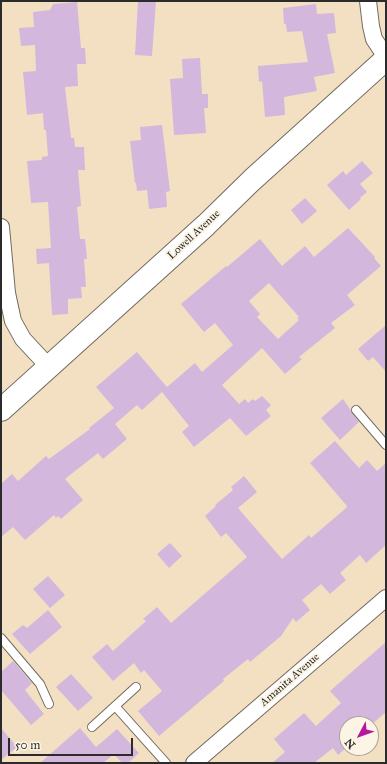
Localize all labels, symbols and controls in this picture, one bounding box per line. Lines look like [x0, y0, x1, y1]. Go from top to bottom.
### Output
street label: Lowell Avenue [165, 207, 223, 263]
street label: Amanita Avenue [258, 651, 322, 709]
north arrow [339, 716, 379, 756]
scale bar [10, 730, 135, 756]
text: N [342, 736, 358, 751]
text: 50 m [15, 738, 40, 752]

